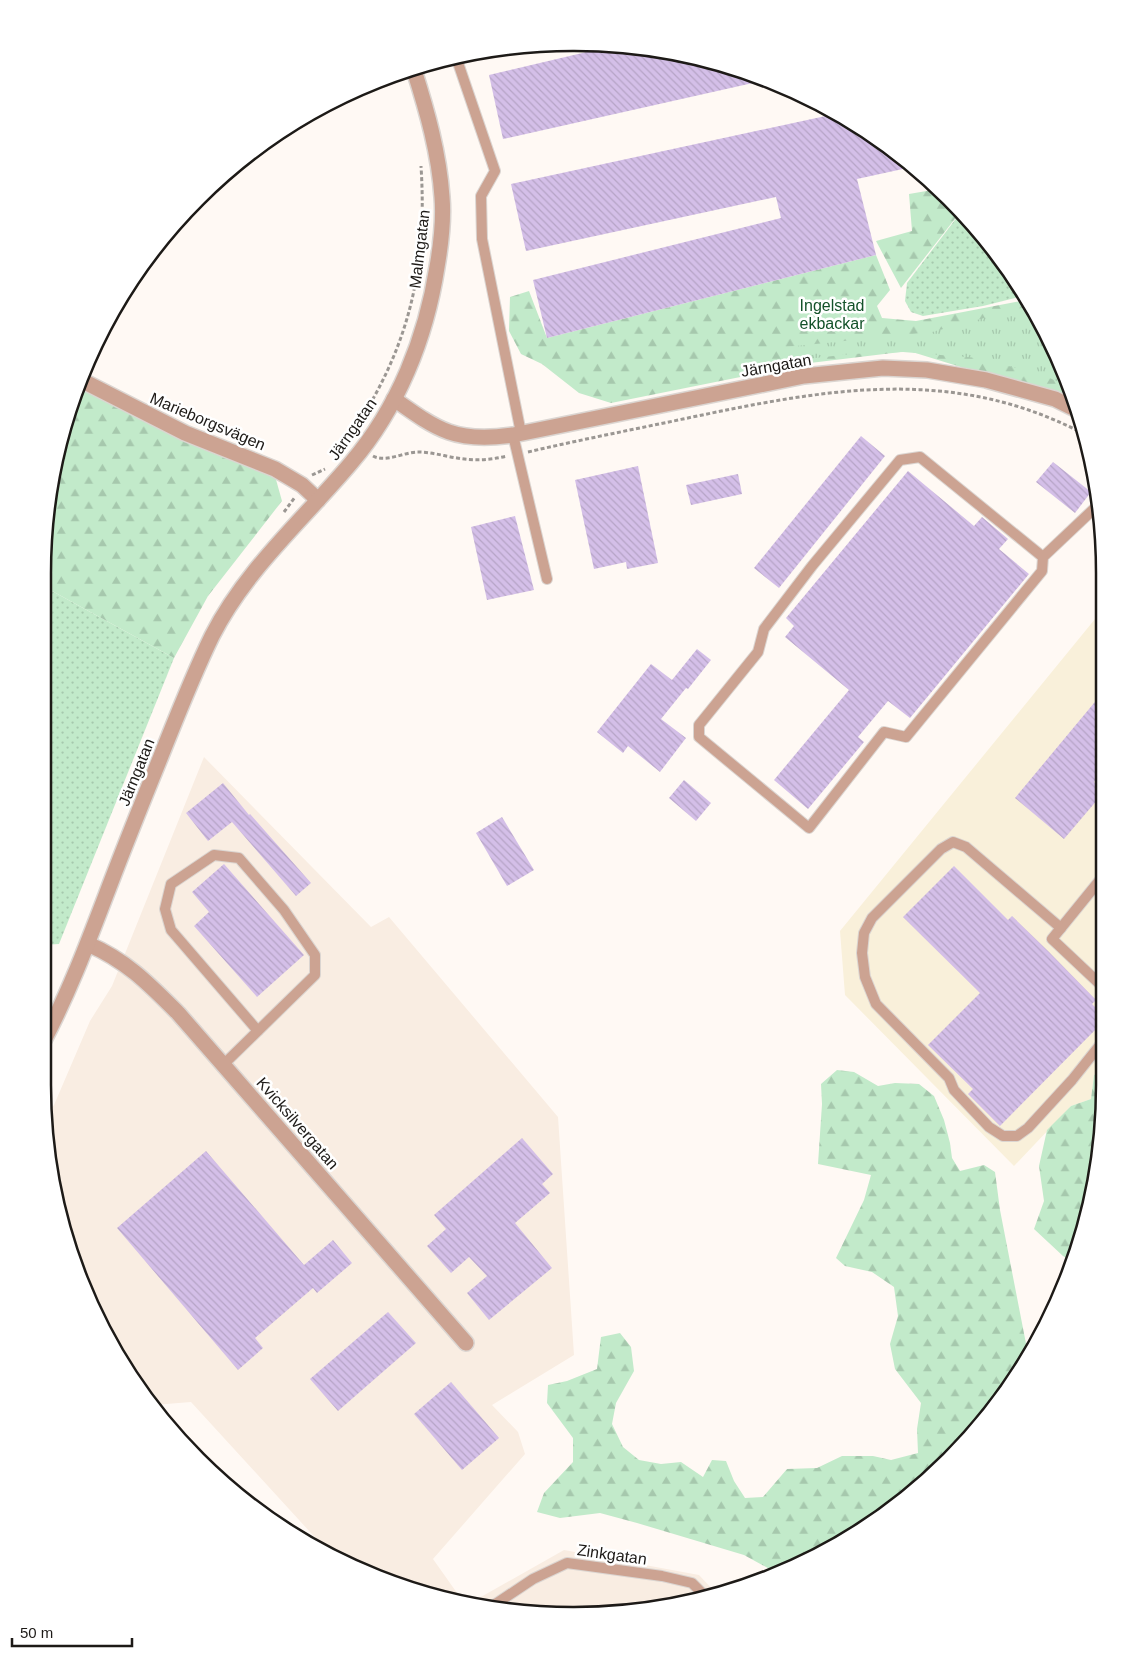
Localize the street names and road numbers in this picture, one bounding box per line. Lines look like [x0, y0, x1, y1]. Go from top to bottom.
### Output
street label: Malmgatan [406, 209, 433, 289]
street label: Järngatan [740, 351, 813, 380]
street label: Marieborgsvägen [148, 389, 268, 453]
street label: Järngatan [325, 395, 380, 463]
street label: Järngatan [115, 736, 158, 808]
street label: Kvicksilvergatan [253, 1074, 342, 1173]
street label: Zinkgatan [576, 1541, 648, 1568]

